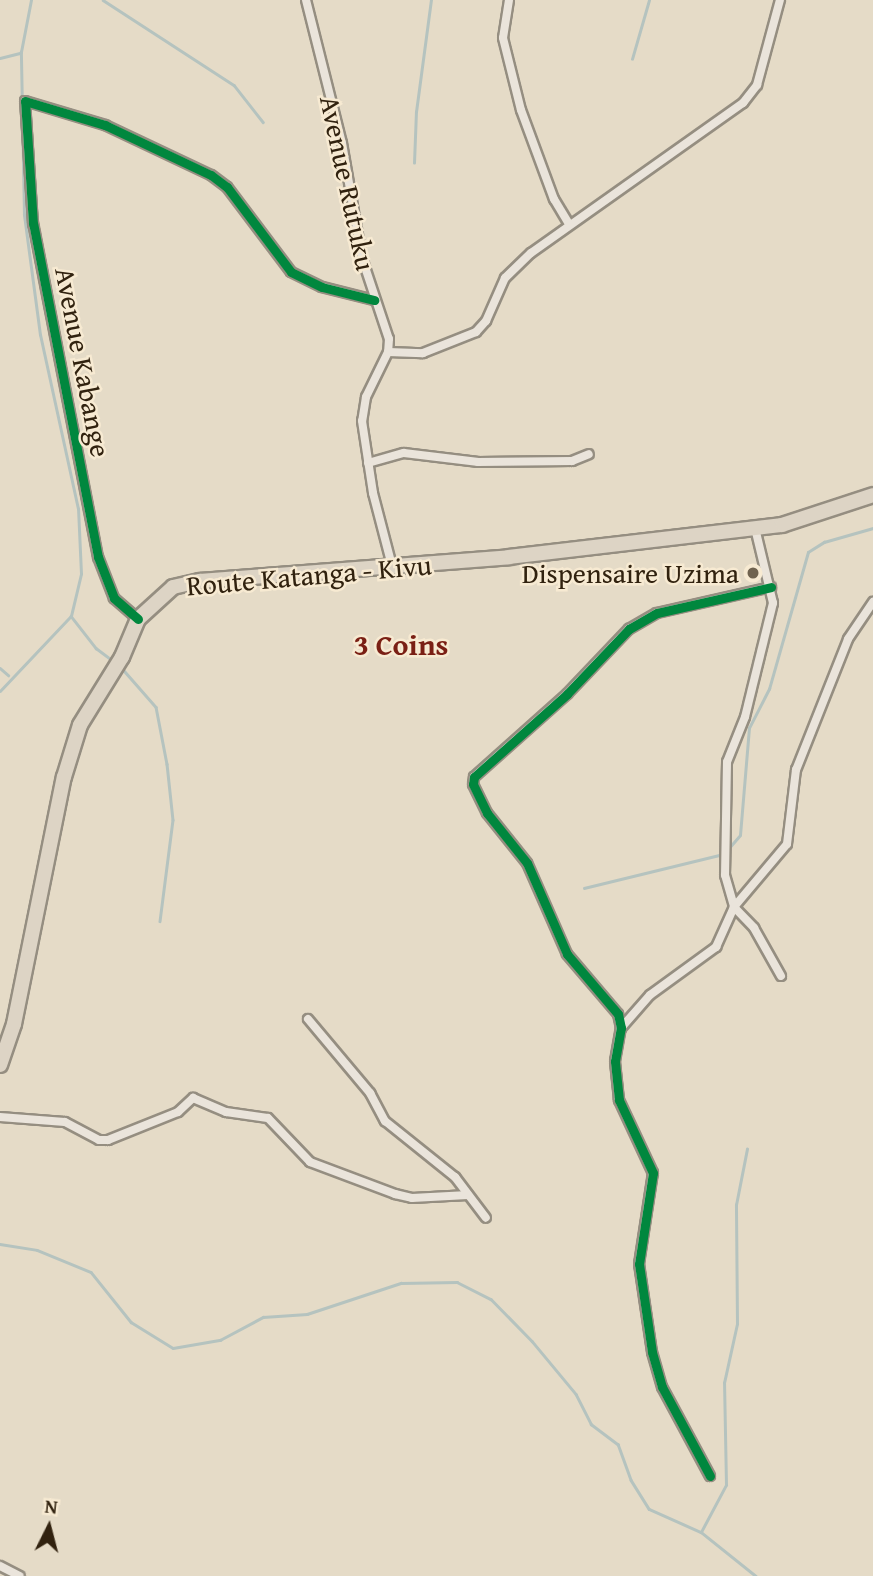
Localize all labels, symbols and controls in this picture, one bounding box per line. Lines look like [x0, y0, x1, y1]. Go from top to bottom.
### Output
street label: Avenue Rutuku [313, 93, 383, 273]
street label: Avenue Kabange [48, 264, 118, 460]
street label: Route Katanga - Kivu [185, 548, 433, 602]
place label: Dispensaire Uzima [522, 556, 739, 590]
marker: Dispensaire Uzima [745, 565, 761, 581]
district label: 3 Coins [354, 626, 448, 662]
north arrow [14, 1492, 84, 1562]
text: N [43, 1492, 59, 1521]

